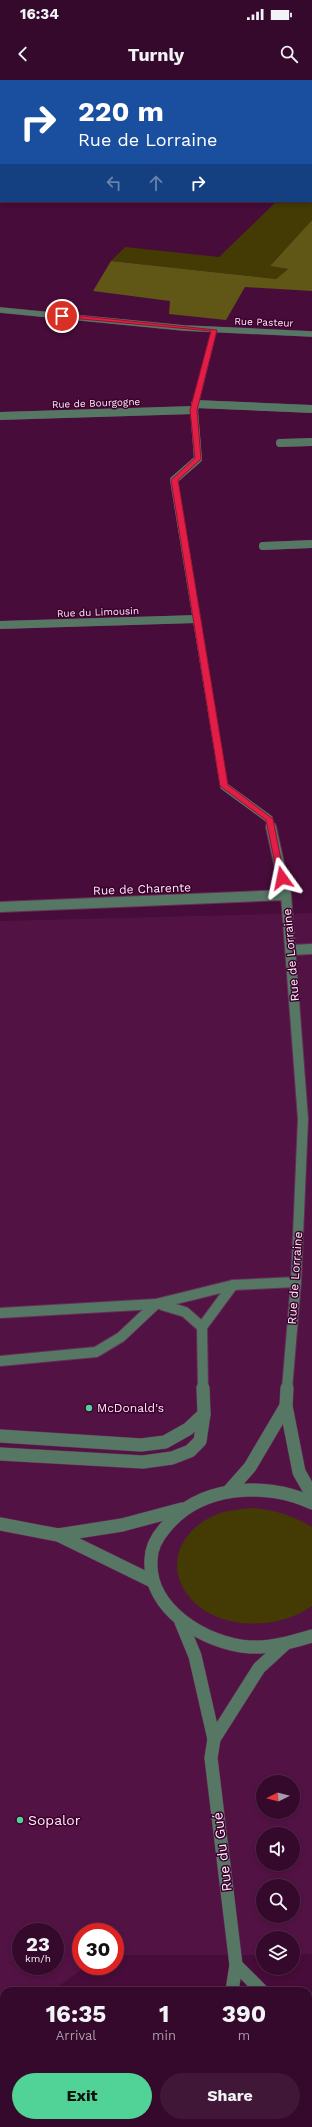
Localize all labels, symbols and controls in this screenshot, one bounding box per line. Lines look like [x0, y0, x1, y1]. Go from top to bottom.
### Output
text: 16:34 [20, 5, 59, 23]
icon: back [12, 43, 34, 65]
icon: search [278, 43, 300, 65]
text: Turnly [128, 44, 184, 65]
text: 220 m [78, 95, 164, 128]
icon: right [12, 96, 64, 148]
text: Rue de Lorraine [78, 129, 217, 150]
icon: left [103, 172, 125, 194]
icon: ahead [145, 172, 167, 194]
icon: right [187, 172, 209, 194]
pin [45, 299, 79, 333]
icon: arrive [51, 305, 73, 327]
street label: Rue Pasteur [234, 315, 294, 329]
street label: Rue de Bourgogne [52, 396, 141, 410]
street label: Rue du Limousin [57, 605, 139, 619]
position arrow [261, 857, 303, 899]
street label: Rue de Charente [93, 880, 191, 898]
street label: Rue de Lorraine [280, 908, 302, 1002]
street label: Rue de Lorraine [285, 1231, 305, 1325]
place label: McDonald's [97, 1401, 164, 1415]
marker: McDonald's [84, 1403, 94, 1413]
north arrow [256, 1775, 300, 1819]
map controls [256, 1775, 300, 1975]
street label: Rue du Gué [209, 1811, 235, 1893]
place label: Sopalor [28, 1812, 81, 1828]
marker: Sopalor [15, 1815, 25, 1825]
button: sound [256, 1827, 300, 1871]
button: search [256, 1879, 300, 1923]
speed limit sign: 30 [72, 1923, 124, 1975]
button: layers [256, 1931, 300, 1975]
text: 23 [26, 1932, 50, 1956]
text: km/h [25, 1953, 51, 1964]
text: 16:35 [46, 2000, 106, 2028]
text: 1 [159, 2000, 169, 2028]
text: 390 [222, 2000, 266, 2028]
text: Arrival [56, 2028, 96, 2043]
text: min [152, 2028, 176, 2043]
text: m [238, 2028, 250, 2043]
button: Exit [12, 2073, 152, 2119]
button: Share [160, 2073, 300, 2119]

